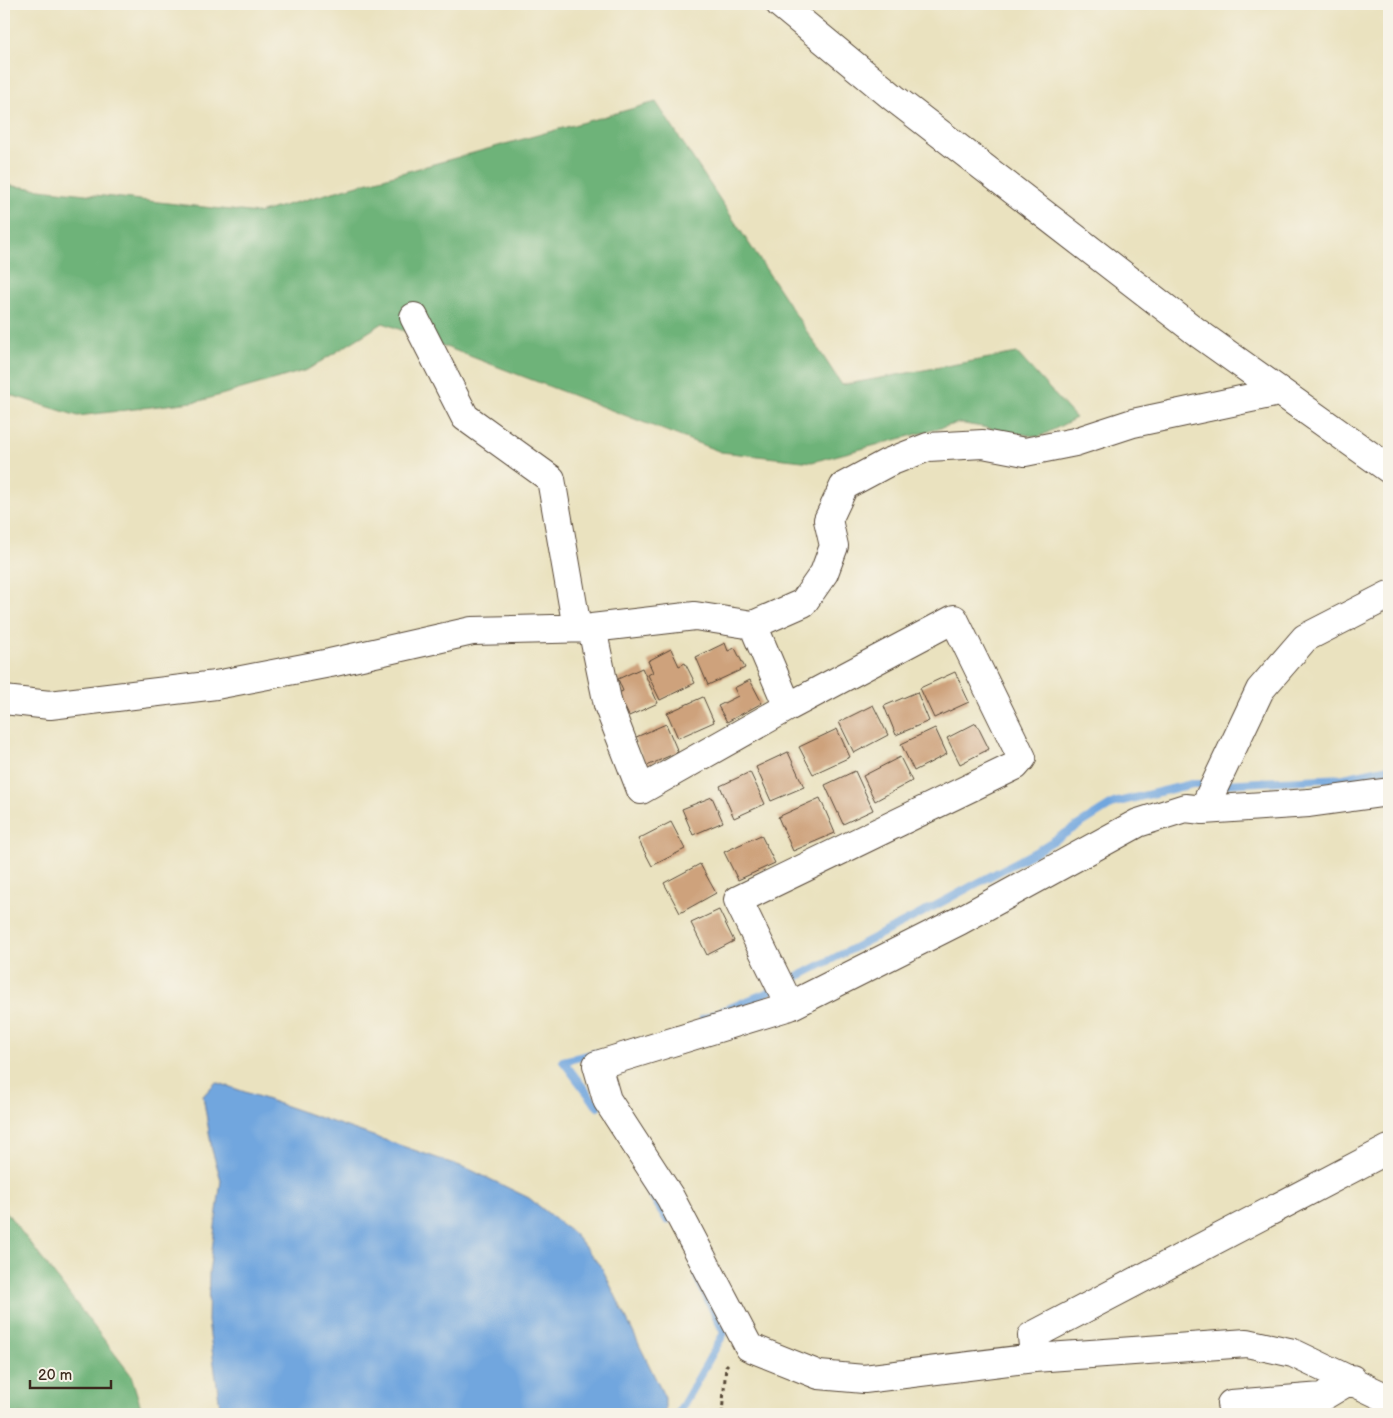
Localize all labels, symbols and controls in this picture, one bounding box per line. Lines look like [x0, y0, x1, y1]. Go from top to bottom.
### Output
scale bar [30, 1358, 111, 1390]
text: 20 m [38, 1366, 72, 1385]

